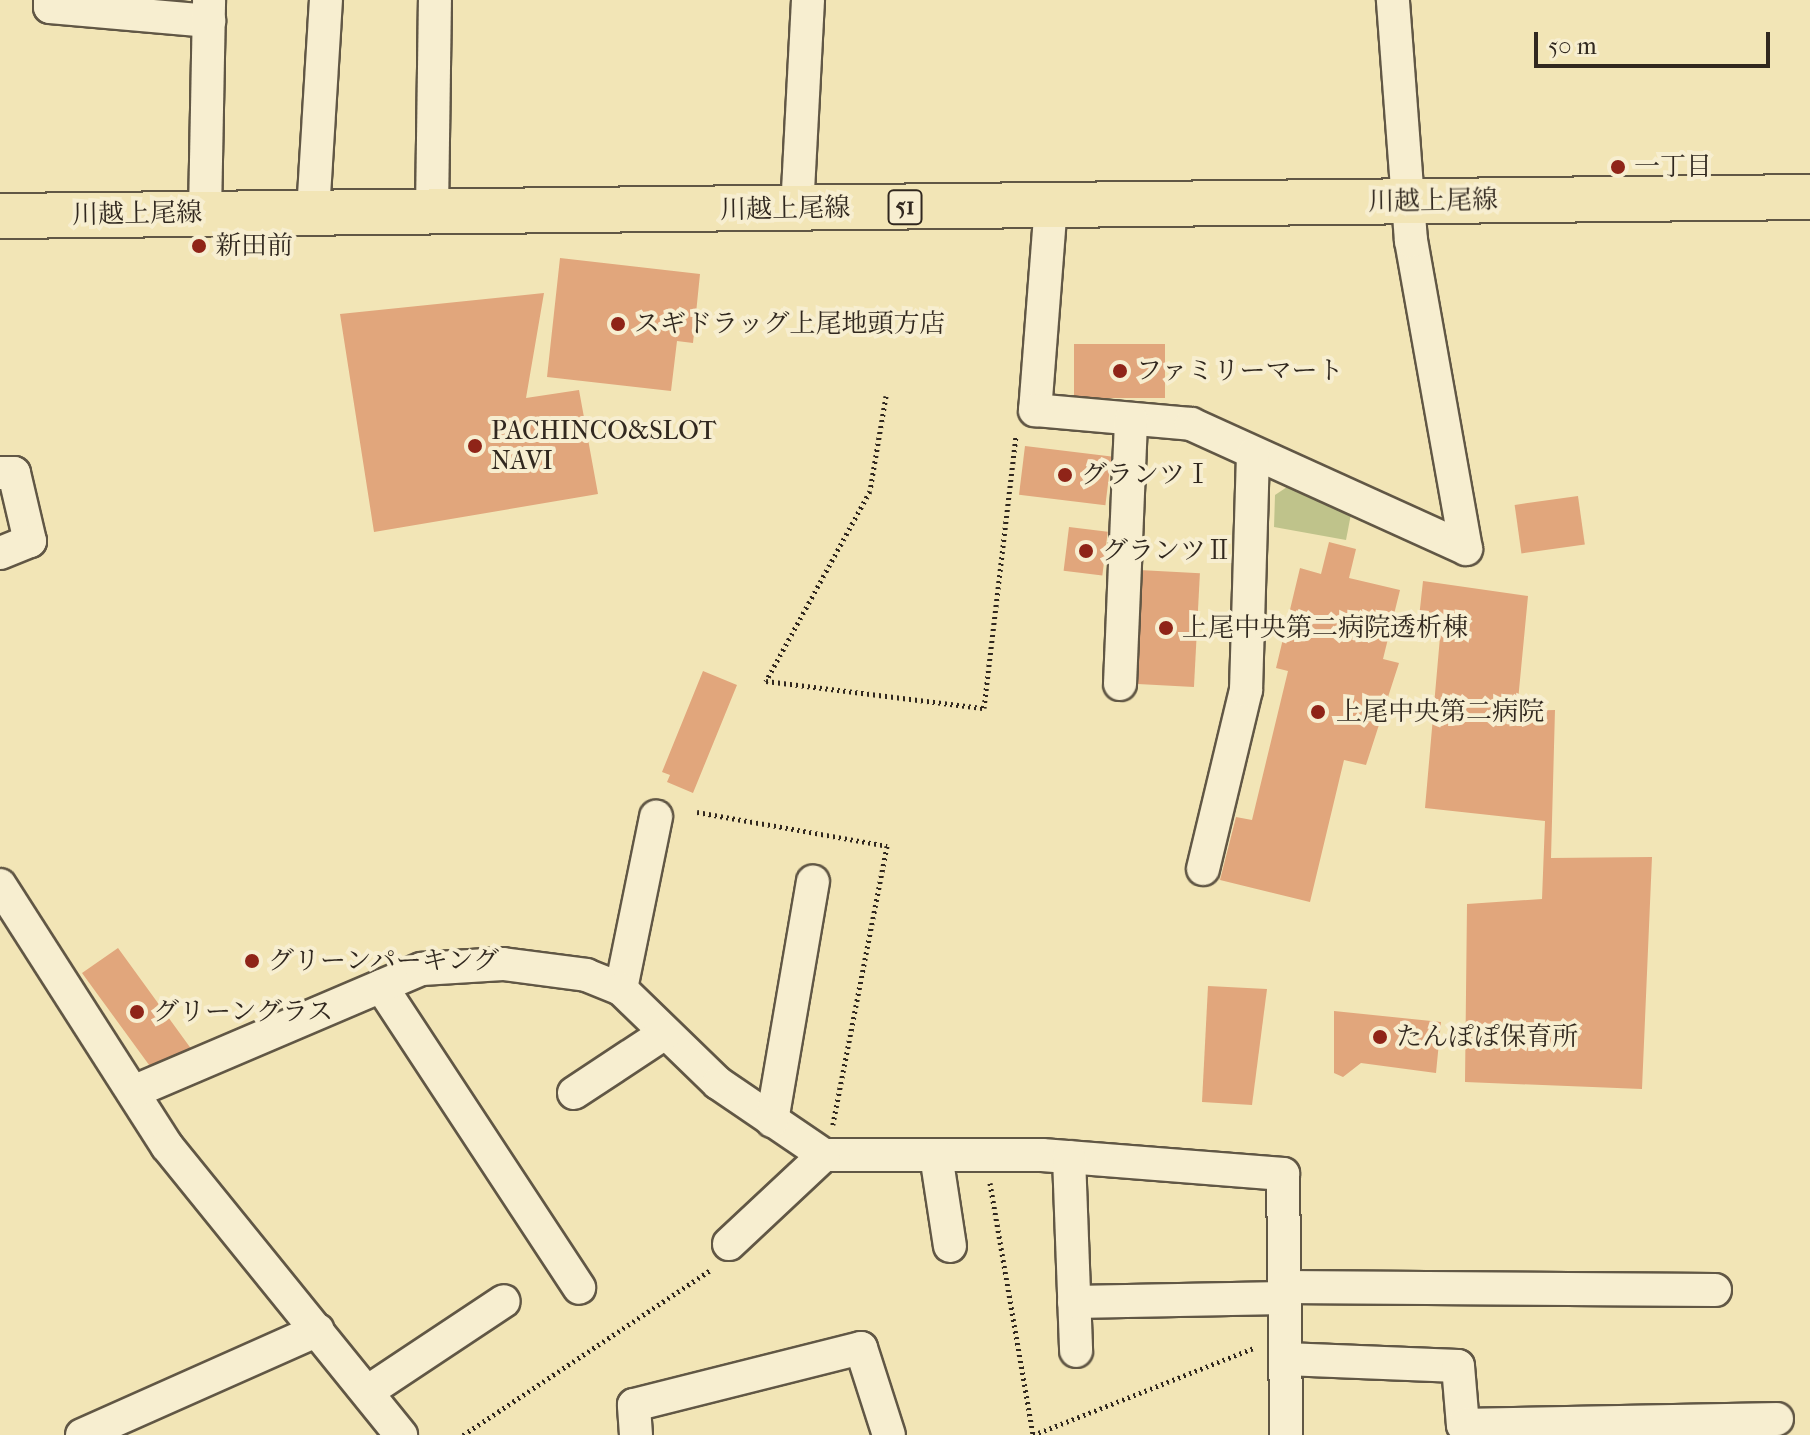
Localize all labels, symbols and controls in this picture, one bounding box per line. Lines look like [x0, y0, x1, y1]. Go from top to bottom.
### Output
scale bar [1538, 16, 1774, 66]
text: 50 m [1548, 32, 1597, 60]
place label: 一丁目 [1634, 151, 1712, 183]
marker: 一丁目 [1609, 158, 1627, 176]
street label: 川越上尾線 [1368, 184, 1498, 218]
road number: 51 [887, 187, 923, 227]
street label: 川越上尾線 [720, 192, 850, 226]
street label: 川越上尾線 [72, 197, 202, 231]
place label: 新田前 [215, 230, 293, 262]
marker: 新田前 [190, 237, 208, 255]
place label: スギドラッグ上尾地頭方店 [634, 308, 946, 340]
marker: スギドラッグ上尾地頭方店 [609, 315, 627, 333]
place label: ファミリーマート [1136, 355, 1344, 387]
marker: ファミリーマート [1111, 362, 1129, 380]
place label: PACHINCO&SLOT NAVI [491, 415, 716, 476]
marker: PACHINCO&SLOT NAVI [466, 437, 484, 455]
place label: グランツⅠ [1081, 459, 1211, 491]
marker: グランツⅠ [1056, 466, 1074, 484]
place label: グランツⅡ [1102, 535, 1232, 567]
marker: グランツⅡ [1077, 542, 1095, 560]
place label: 上尾中央第二病院透析棟 [1182, 612, 1468, 644]
marker: 上尾中央第二病院透析棟 [1157, 619, 1175, 637]
place label: 上尾中央第二病院 [1336, 696, 1544, 728]
marker: 上尾中央第二病院 [1307, 701, 1329, 723]
place label: グリーンパーキング [268, 945, 502, 977]
marker: グリーンパーキング [243, 952, 261, 970]
place label: グリーングラス [153, 996, 335, 1028]
marker: グリーングラス [128, 1003, 146, 1021]
place label: たんぽぽ保育所 [1396, 1021, 1578, 1053]
marker: たんぽぽ保育所 [1371, 1028, 1389, 1046]

